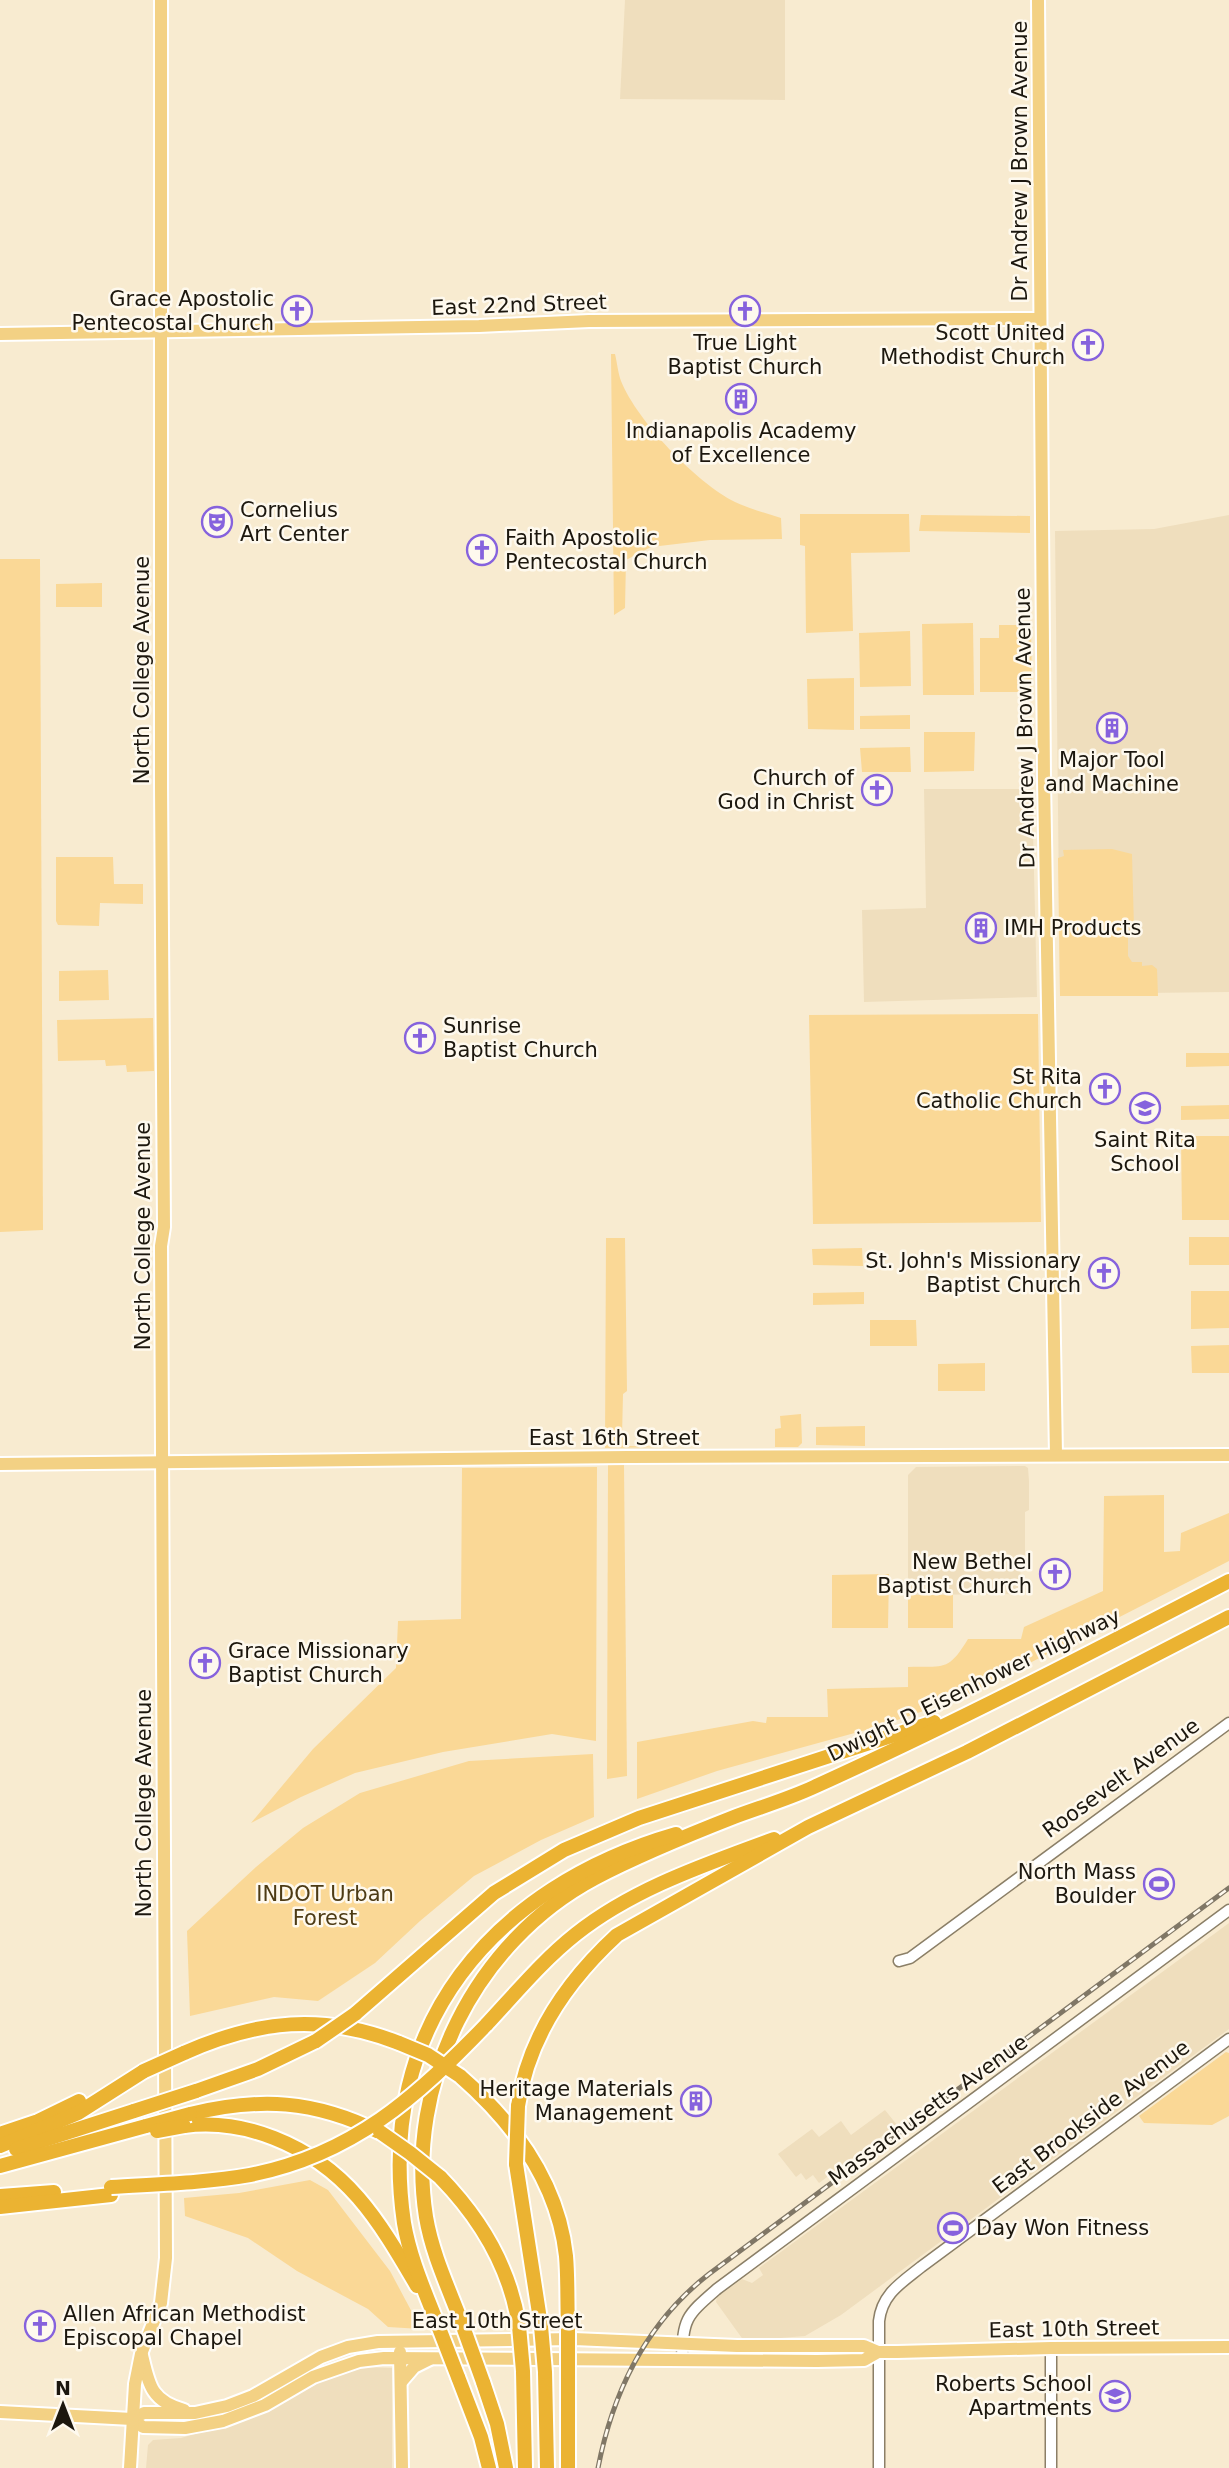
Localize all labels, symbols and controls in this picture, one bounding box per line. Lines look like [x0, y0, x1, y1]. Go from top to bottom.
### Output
street label: Dr Andrew J Brown Avenue [1008, 21, 1032, 301]
place label: Grace Apostolic Pentecostal Church [71, 287, 274, 335]
street label: East 22nd Street [431, 290, 607, 320]
church icon: Grace Apostolic Pentecostal Church [280, 294, 314, 328]
church icon: True Light Baptist Church [728, 294, 762, 328]
place label: Scott United Methodist Church [880, 321, 1065, 369]
church icon: Scott United Methodist Church [1071, 328, 1105, 362]
place label: True Light Baptist Church [668, 331, 822, 379]
building icon: Indianapolis Academy of Excellence [724, 382, 758, 416]
place label: Indianapolis Academy of Excellence [626, 419, 856, 467]
place label: Cornelius Art Center [240, 498, 349, 546]
theatre icon: Cornelius Art Center [200, 505, 234, 539]
place label: Faith Apostolic Pentecostal Church [505, 526, 708, 574]
church icon: Faith Apostolic Pentecostal Church [465, 533, 499, 567]
street label: North College Avenue [130, 556, 154, 784]
street label: Dr Andrew J Brown Avenue [1011, 587, 1039, 869]
building icon: Major Tool and Machine [1095, 711, 1129, 745]
place label: Major Tool and Machine [1045, 748, 1179, 796]
place label: Church of God in Christ [717, 766, 855, 814]
church icon: Church of God in Christ [860, 773, 894, 807]
building icon: IMH Products [964, 911, 998, 945]
place label: IMH Products [1004, 916, 1141, 940]
place label: Sunrise Baptist Church [443, 1014, 598, 1062]
church icon: Sunrise Baptist Church [403, 1021, 437, 1055]
place label: St Rita Catholic Church [916, 1065, 1082, 1113]
church icon: St Rita Catholic Church [1088, 1072, 1122, 1106]
school or university icon: Saint Rita School [1128, 1091, 1162, 1125]
street label: North College Avenue [131, 1122, 155, 1350]
place label: Saint Rita School [1094, 1128, 1196, 1176]
place label: St. John's Missionary Baptist Church [865, 1249, 1081, 1297]
church icon: St. John's Missionary Baptist Church [1087, 1256, 1121, 1290]
street label: East 16th Street [529, 1426, 699, 1450]
place label: New Bethel Baptist Church [877, 1550, 1032, 1598]
church icon: New Bethel Baptist Church [1038, 1557, 1072, 1591]
street label: Dwight D Eisenhower Highway [824, 1604, 1124, 1766]
place label: Grace Missionary Baptist Church [228, 1639, 409, 1687]
church icon: Grace Missionary Baptist Church [188, 1646, 222, 1680]
street label: North College Avenue [132, 1689, 156, 1917]
street label: Roosevelt Avenue [1038, 1713, 1204, 1843]
place label: North Mass Boulder [1018, 1860, 1136, 1908]
sports icon: North Mass Boulder [1142, 1867, 1176, 1901]
park label: INDOT Urban Forest [256, 1882, 394, 1930]
street label: Massachusetts Avenue [824, 2030, 1032, 2190]
street label: East Brookside Avenue [988, 2035, 1194, 2199]
place label: Heritage Materials Management [480, 2077, 673, 2125]
building icon: Heritage Materials Management [679, 2084, 713, 2118]
sports icon: Day Won Fitness [936, 2211, 970, 2245]
place label: Day Won Fitness [976, 2216, 1149, 2240]
place label: Allen African Methodist Episcopal Chapel [63, 2302, 306, 2350]
church icon: Allen African Methodist Episcopal Chapel [23, 2309, 57, 2343]
street label: East 10th Street [412, 2309, 582, 2333]
street label: East 10th Street [988, 2316, 1160, 2342]
north arrow [28, 2370, 98, 2440]
place label: Roberts School Apartments [935, 2372, 1092, 2420]
text: N [55, 2377, 71, 2399]
school or university icon: Roberts School Apartments [1098, 2379, 1132, 2413]

